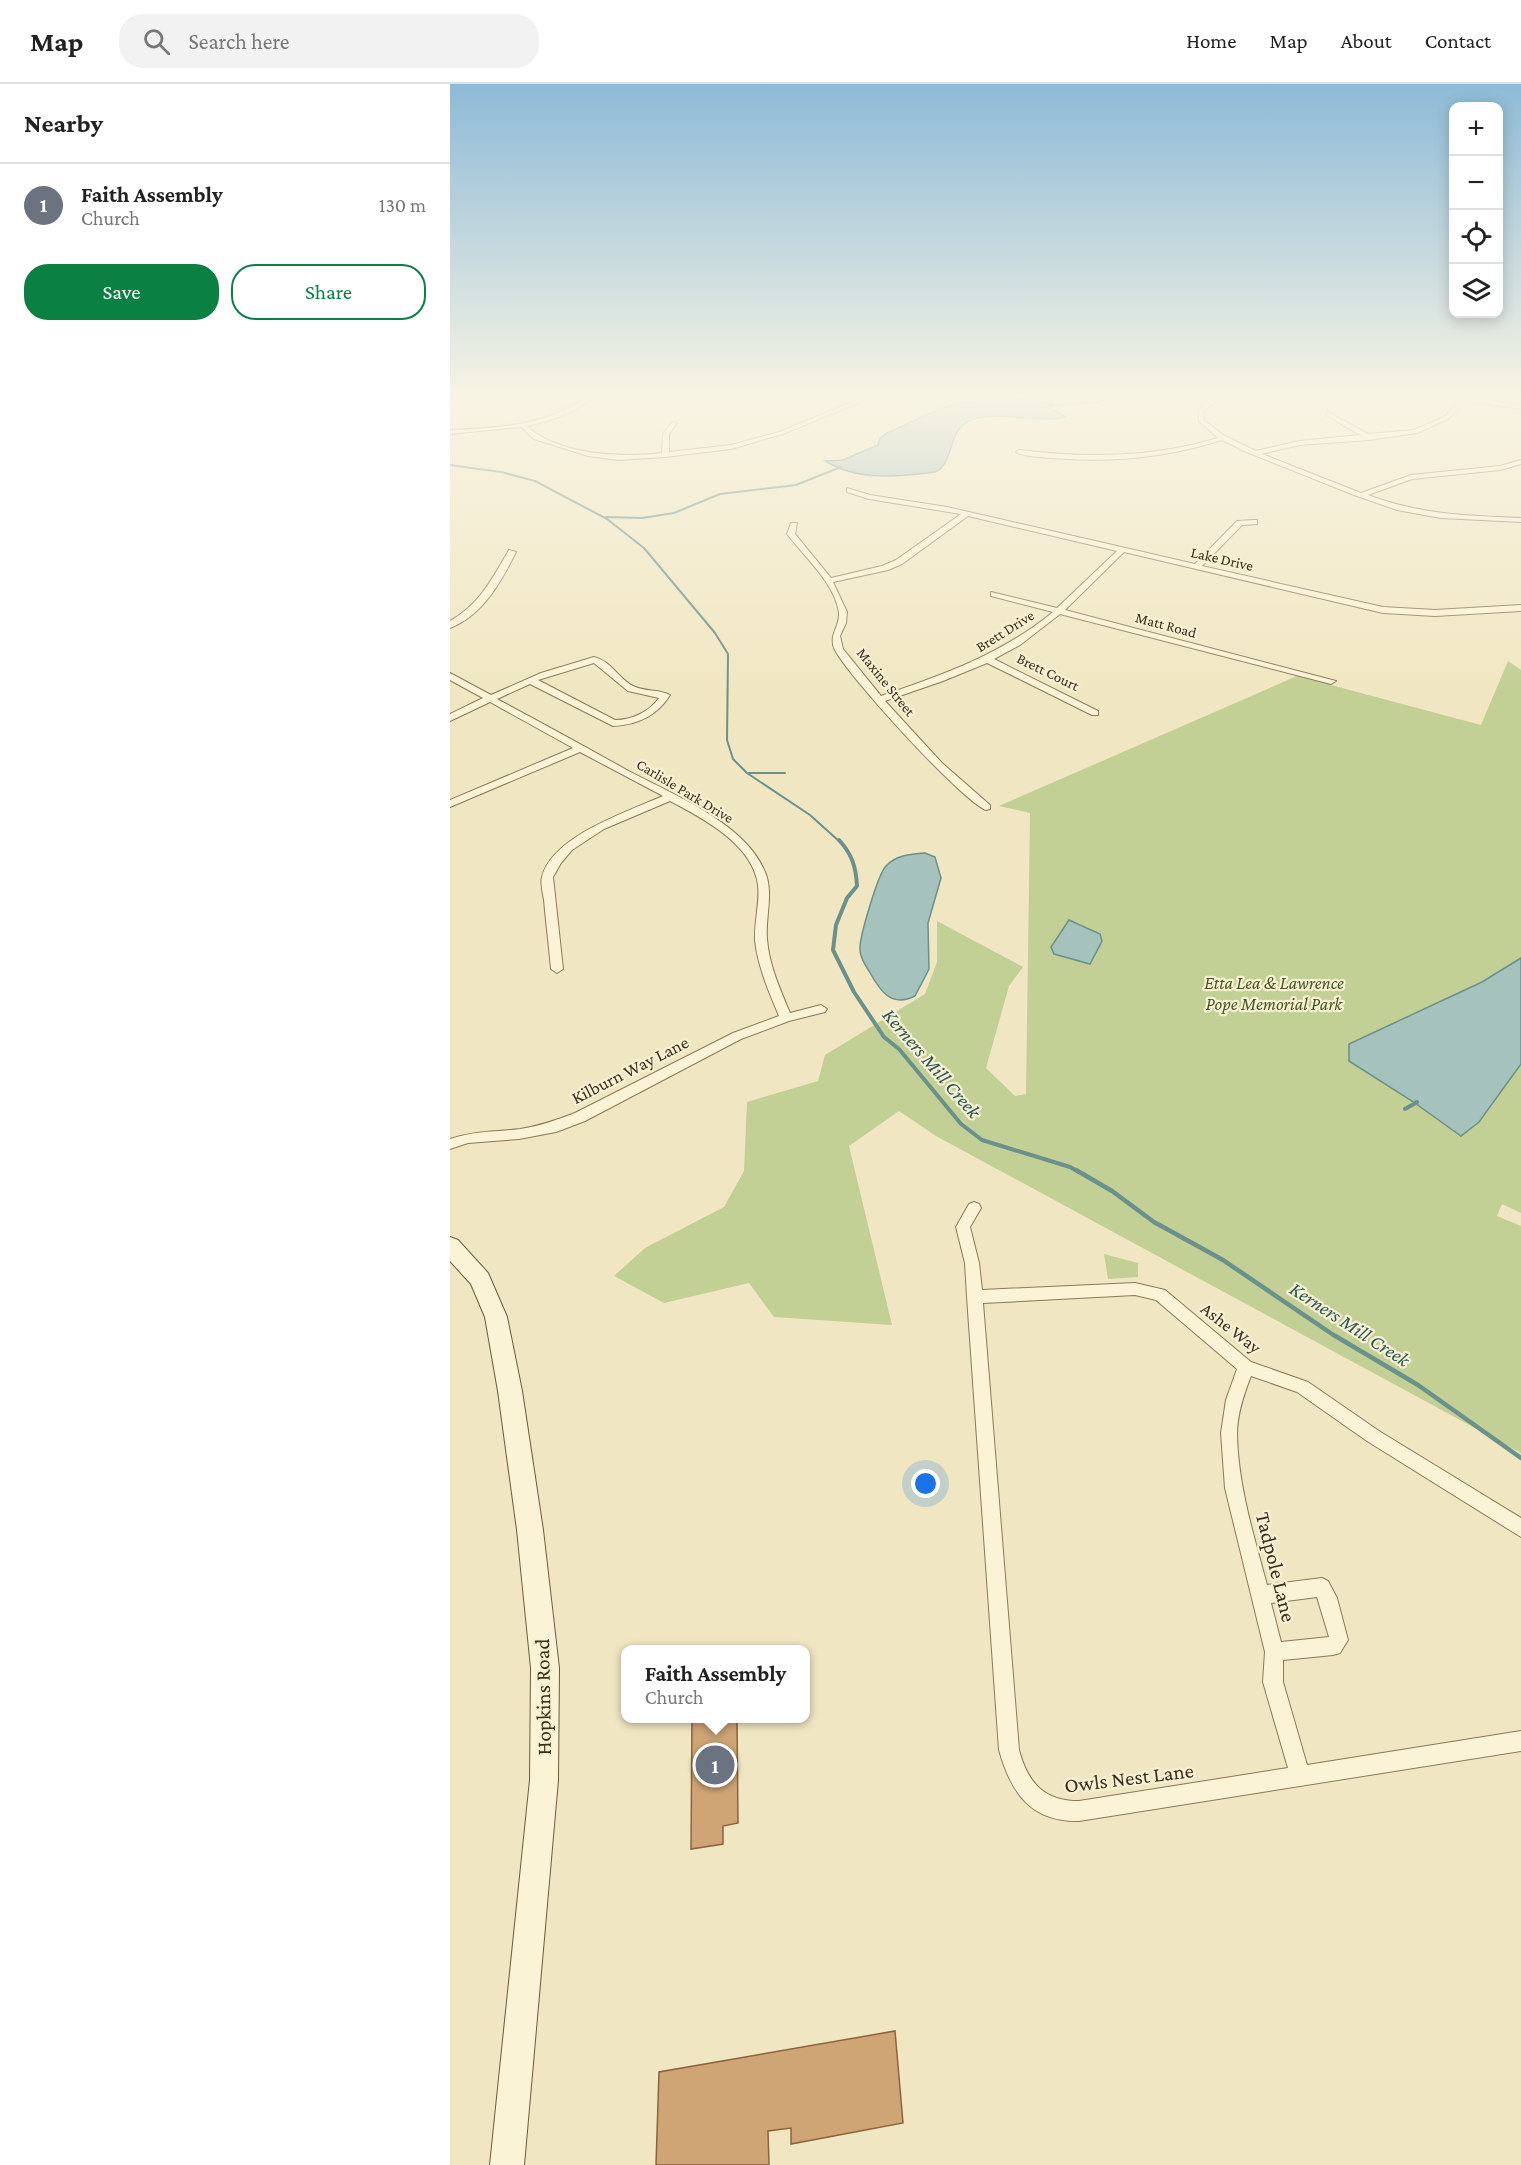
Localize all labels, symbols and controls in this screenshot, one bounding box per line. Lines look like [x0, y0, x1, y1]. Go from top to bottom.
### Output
search box [119, 14, 539, 68]
icon: search [140, 25, 173, 58]
text: Map [30, 26, 83, 57]
text: Search here [188, 29, 289, 54]
text: Home [1186, 29, 1236, 53]
text: Map [1269, 29, 1308, 53]
text: About [1341, 29, 1392, 53]
text: Contact [1425, 29, 1491, 53]
map controls [1449, 102, 1503, 318]
button: + [1449, 102, 1503, 156]
text: Nearby [24, 109, 103, 138]
button: − [1449, 156, 1503, 210]
text: Faith Assembly [81, 182, 223, 207]
text: 1 [40, 194, 47, 216]
text: 130 m [379, 194, 426, 216]
text: Church [81, 207, 140, 229]
button: locate [1449, 210, 1503, 264]
button: Save [24, 264, 219, 320]
button: Share [231, 264, 426, 320]
button: layers [1449, 264, 1503, 318]
street label: Lake Drive [1189, 544, 1255, 574]
street label: Brett Drive [973, 607, 1037, 655]
street label: Matt Road [1134, 609, 1198, 641]
street label: Maxine Street [854, 645, 919, 720]
street label: Brett Court [1014, 650, 1083, 694]
street label: Carlisle Park Drive [634, 756, 737, 826]
park label: Etta Lea & Lawrence Pope Memorial Park [1204, 973, 1344, 1014]
water label: Kerners Mill Creek [878, 1004, 986, 1123]
street label: Kilburn Way Lane [568, 1032, 692, 1108]
water label: Kerners Mill Creek [1286, 1277, 1415, 1371]
street label: Ashe Way [1197, 1298, 1265, 1358]
your location [911, 1469, 940, 1498]
street label: Tadpole Lane [1251, 1510, 1301, 1624]
street label: Hopkins Road [530, 1638, 556, 1756]
popup [621, 1645, 810, 1723]
text: Faith Assembly [645, 1661, 786, 1686]
text: Church [645, 1686, 703, 1708]
pin: 1 [696, 1742, 734, 1788]
street label: Owls Nest Lane [1063, 1758, 1195, 1798]

